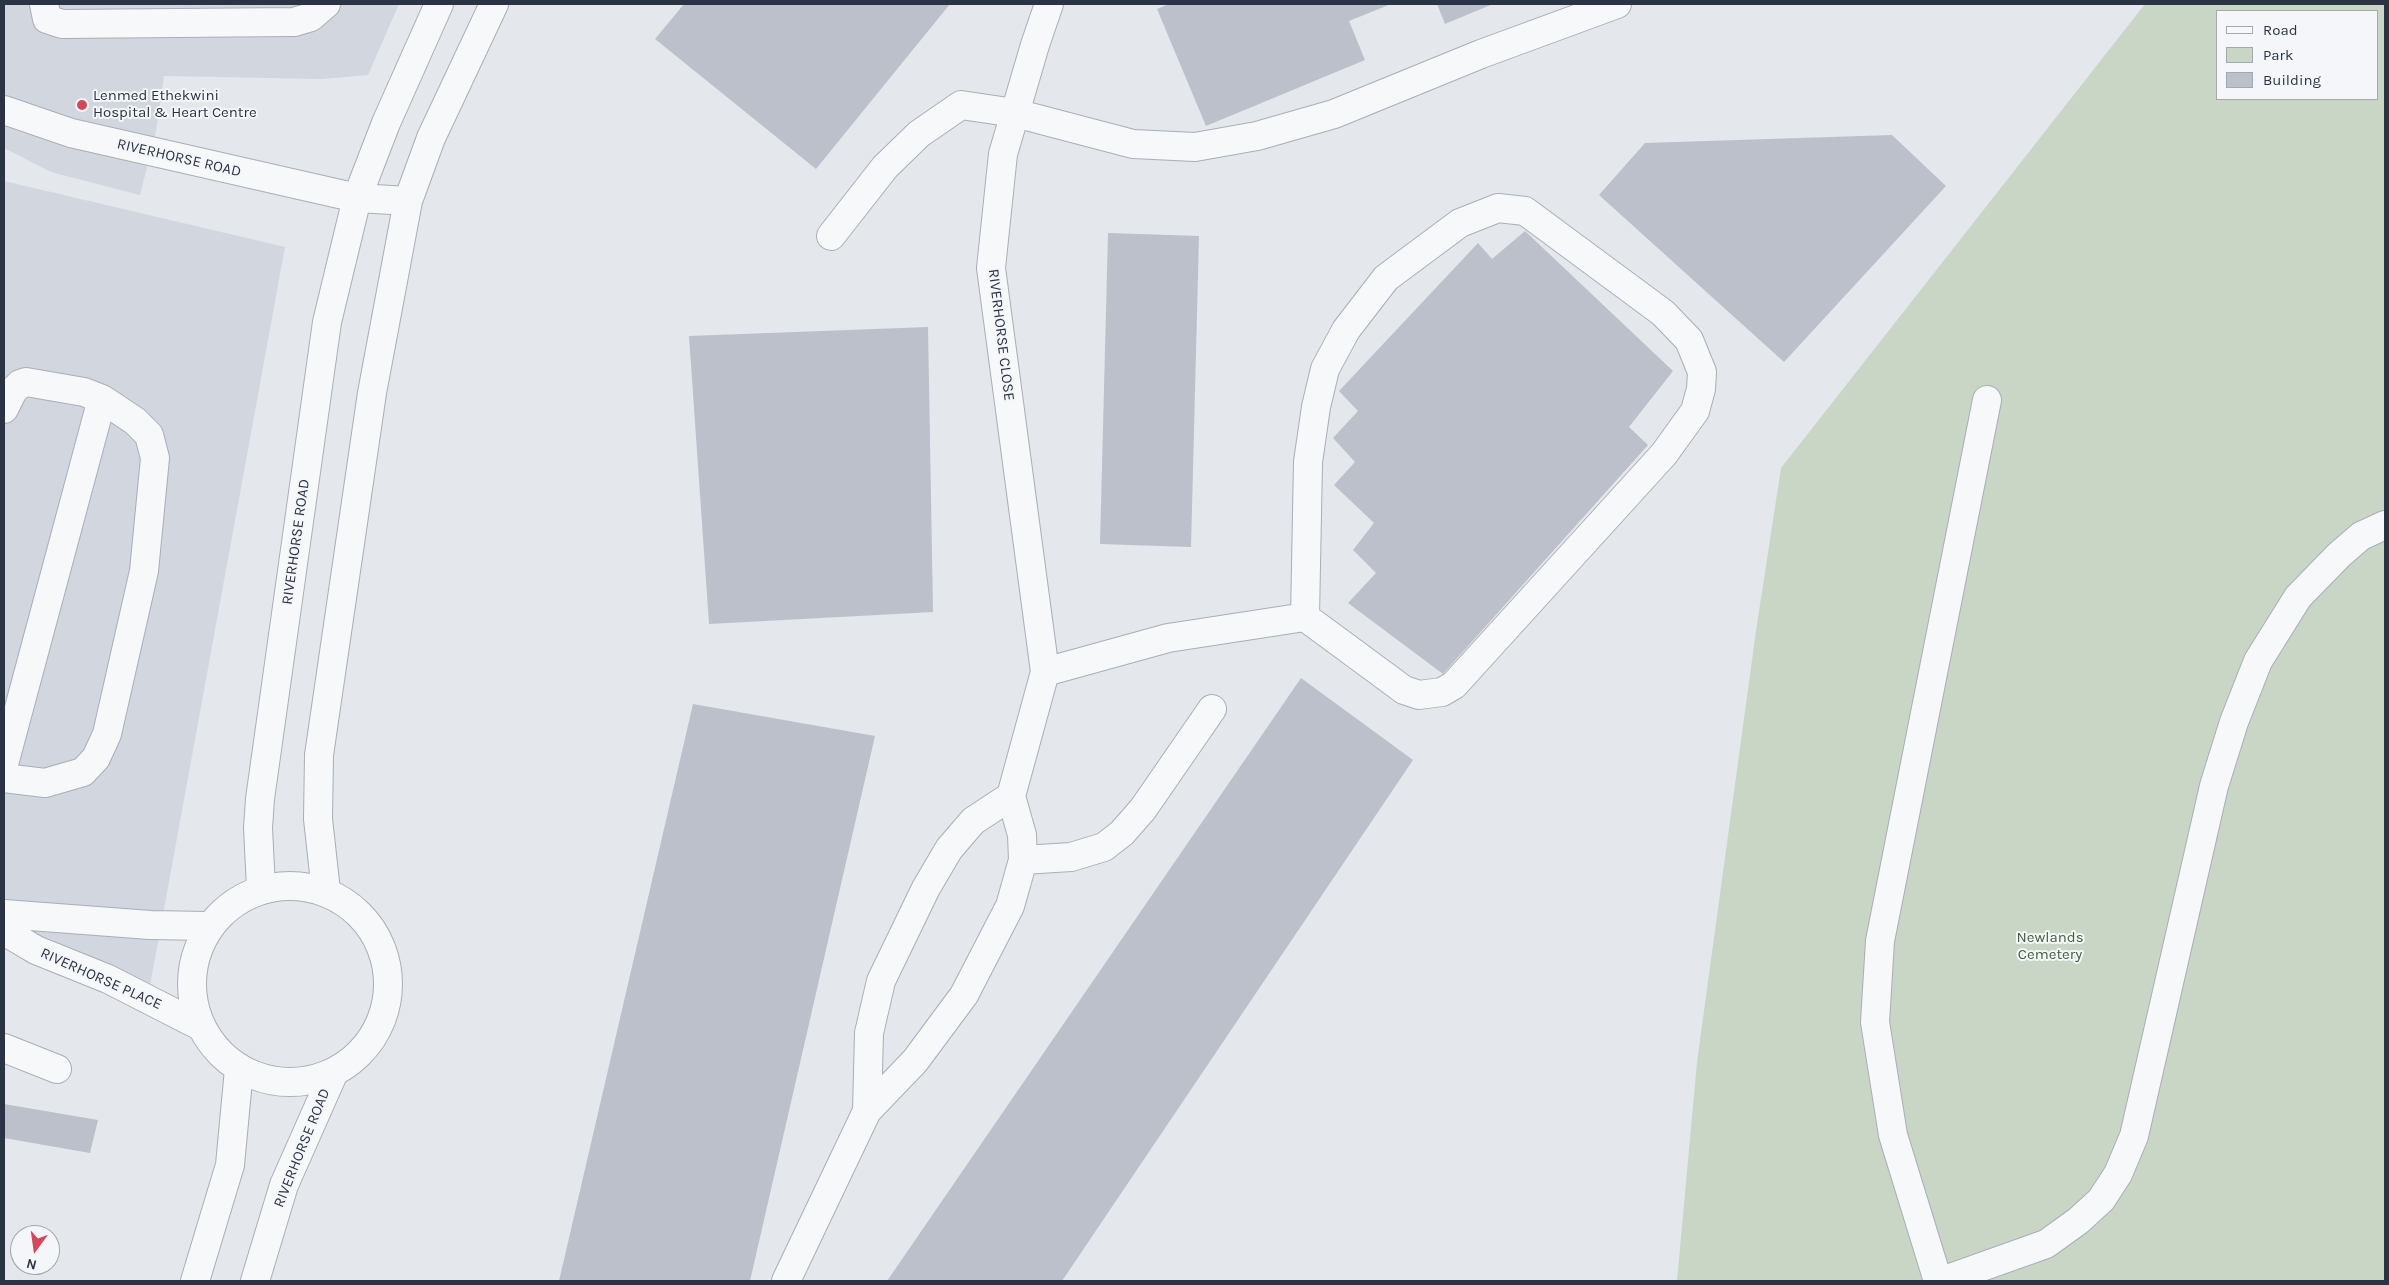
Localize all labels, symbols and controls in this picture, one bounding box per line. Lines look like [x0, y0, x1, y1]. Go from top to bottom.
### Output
legend [2216, 10, 2379, 100]
text: Road [2263, 21, 2298, 39]
text: Park [2263, 46, 2293, 64]
text: Building [2263, 71, 2321, 89]
place label: Lenmed Ethekwini Hospital & Heart Centre [93, 87, 257, 122]
marker: Lenmed Ethekwini Hospital & Heart Centre [75, 98, 89, 112]
street label: RIVERHORSE ROAD [115, 135, 243, 181]
street label: RIVERHORSE CLOSE [984, 268, 1018, 402]
street label: RIVERHORSE ROAD [278, 478, 314, 606]
park label: Newlands Cemetery [2016, 929, 2084, 964]
street label: RIVERHORSE PLACE [38, 944, 164, 1014]
street label: RIVERHORSE ROAD [270, 1086, 334, 1210]
north arrow [10, 1225, 60, 1275]
text: N [25, 1255, 38, 1274]

